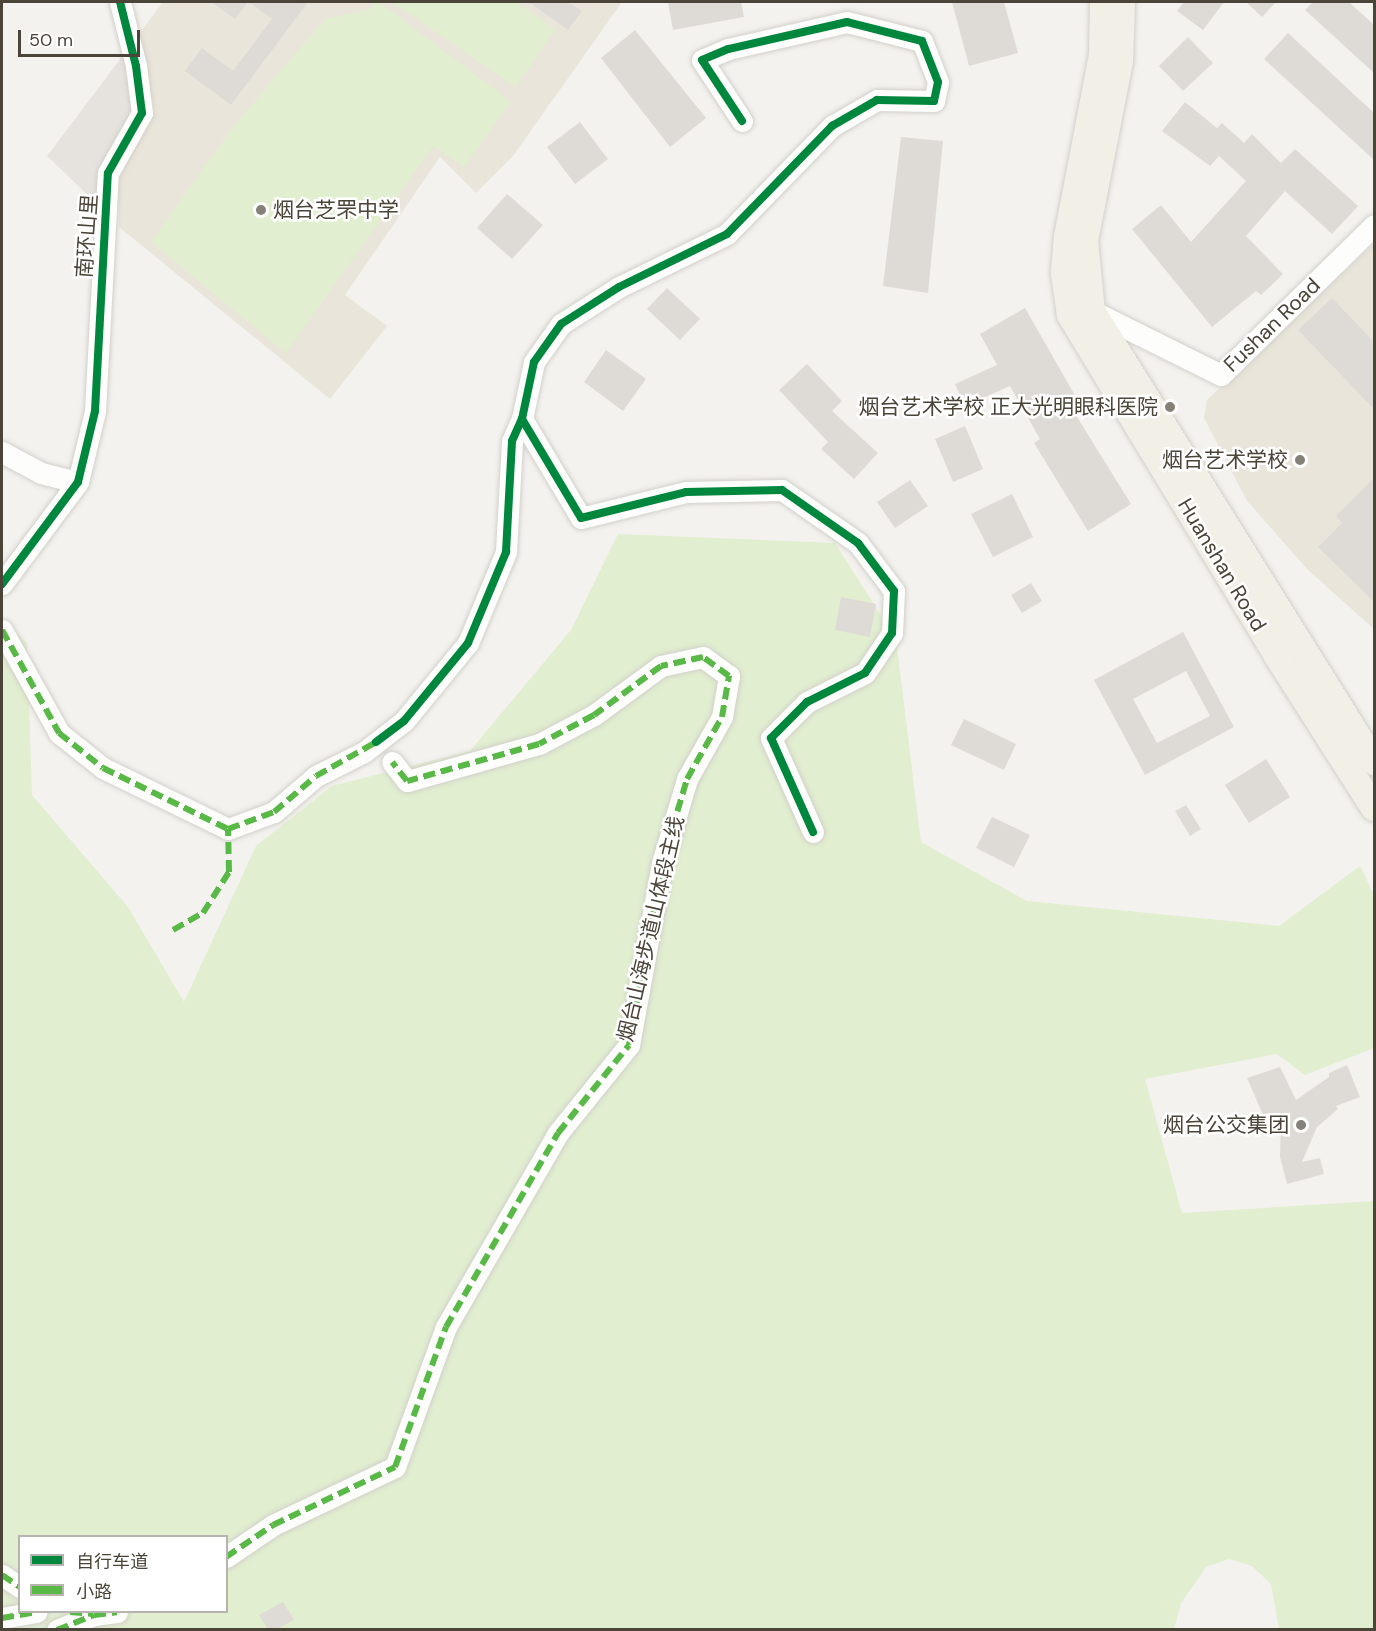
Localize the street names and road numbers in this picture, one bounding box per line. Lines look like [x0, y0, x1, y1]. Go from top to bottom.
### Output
street label: 南环山里 [72, 193, 102, 279]
street label: Fushan Road [1219, 273, 1325, 377]
street label: Huanshan Road [1172, 494, 1272, 636]
street label: 烟台山海步道山体段主线 [613, 814, 689, 1044]

